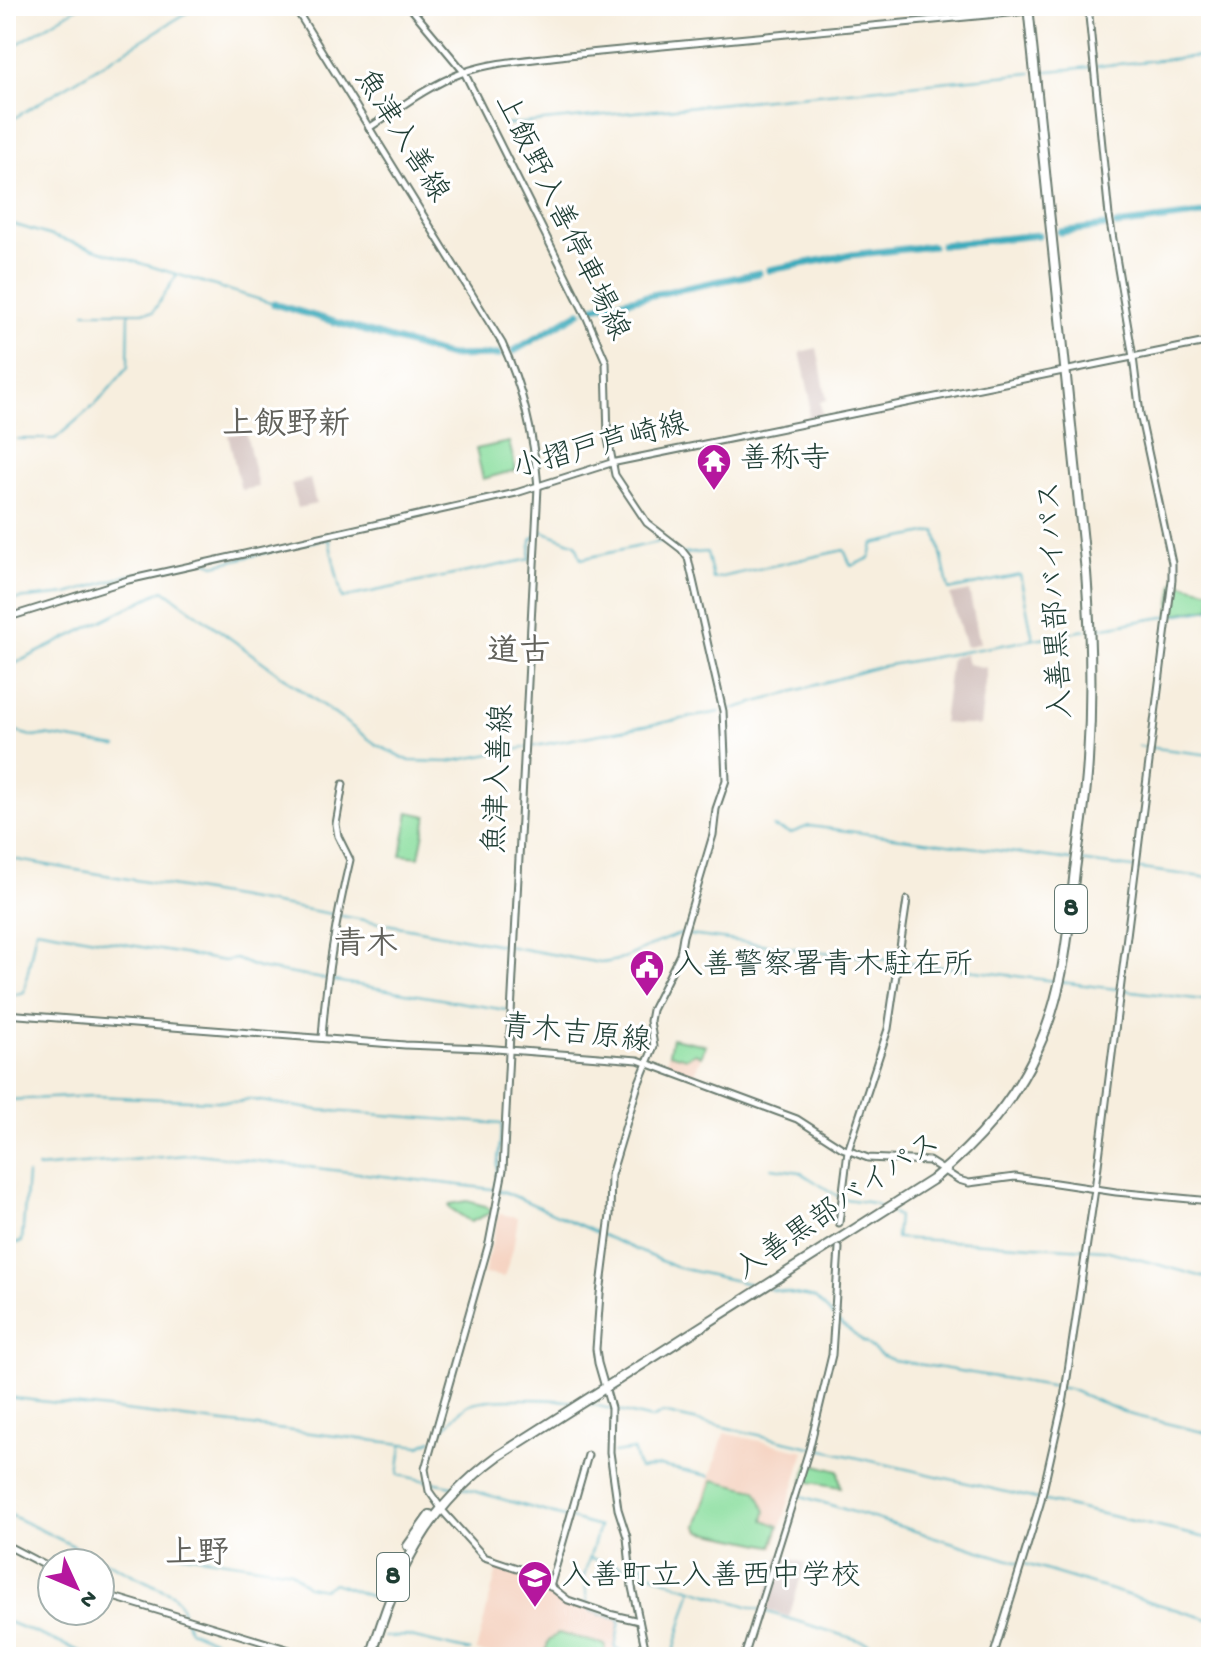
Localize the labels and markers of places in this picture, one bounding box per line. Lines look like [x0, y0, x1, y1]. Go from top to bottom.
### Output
temple icon: 善称寺 [695, 442, 733, 492]
place label: 善称寺 [740, 442, 830, 479]
public building icon: 入善警察署青木駐在所 [628, 948, 666, 998]
place label: 入善警察署青木駐在所 [673, 948, 973, 985]
school or university icon: 入善町立入善西中学校 [516, 1559, 554, 1609]
place label: 入善町立入善西中学校 [561, 1559, 861, 1596]

